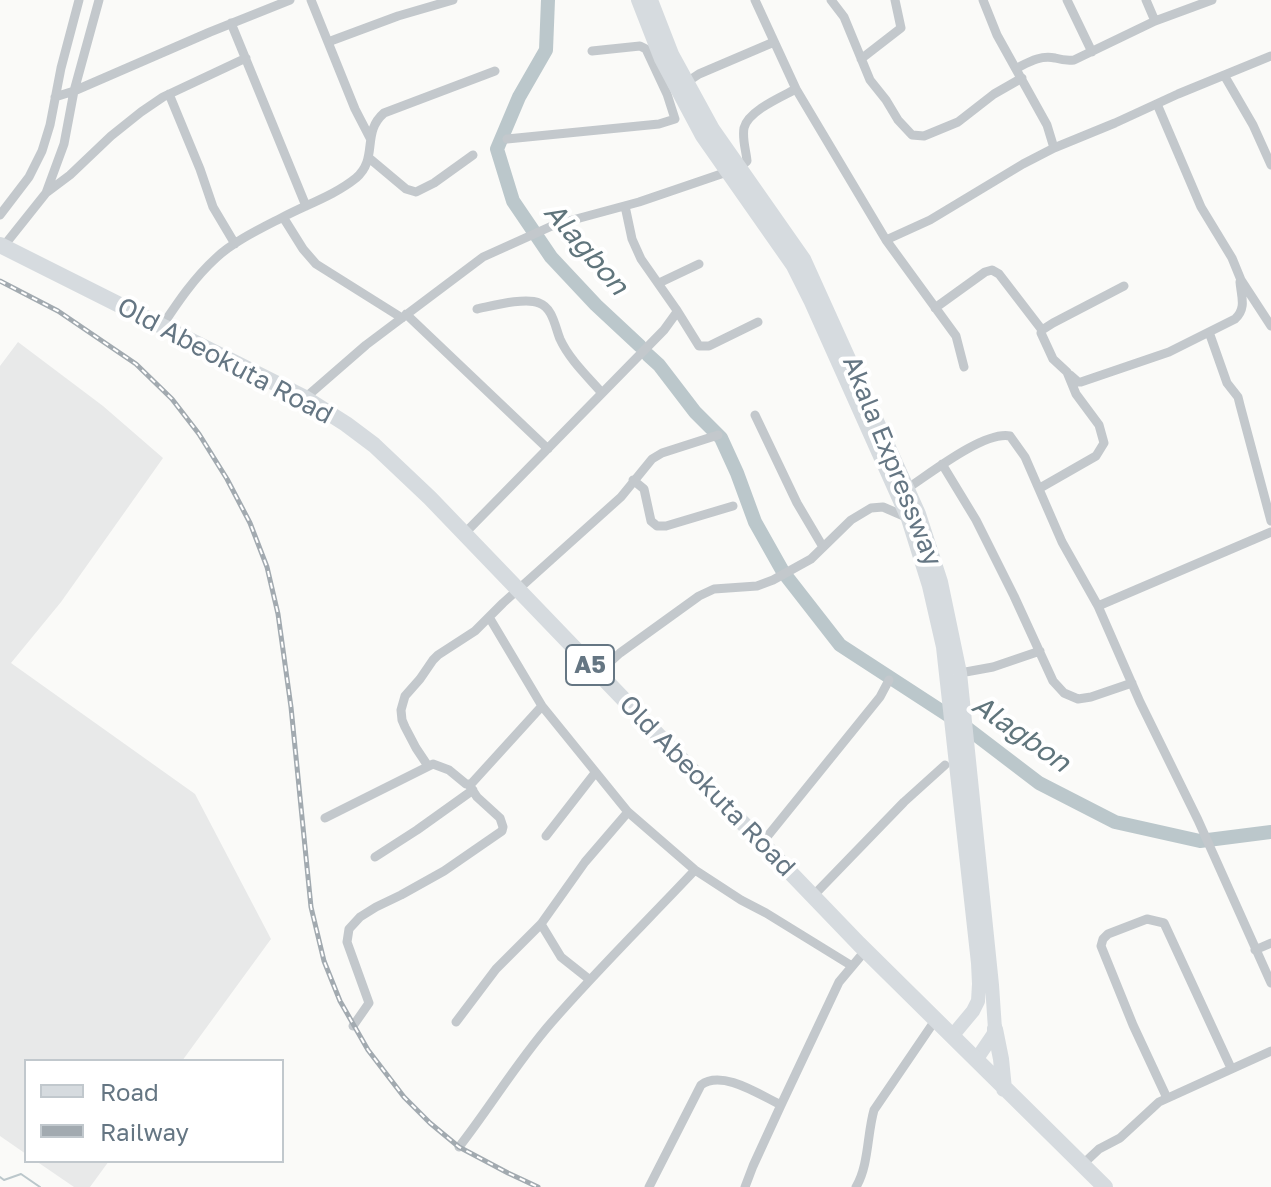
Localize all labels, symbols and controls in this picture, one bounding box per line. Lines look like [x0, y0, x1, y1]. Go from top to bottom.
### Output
water label: Alagbon [537, 196, 635, 302]
street label: Old Abeokuta Road [112, 291, 338, 431]
street label: Akala Expressway [836, 351, 948, 571]
road number: A5 [566, 645, 614, 685]
water label: Alagbon [966, 688, 1076, 780]
street label: Old Abeokuta Road [613, 689, 801, 883]
legend [24, 1059, 284, 1163]
text: Road [100, 1077, 159, 1106]
text: Railway [100, 1117, 189, 1146]

